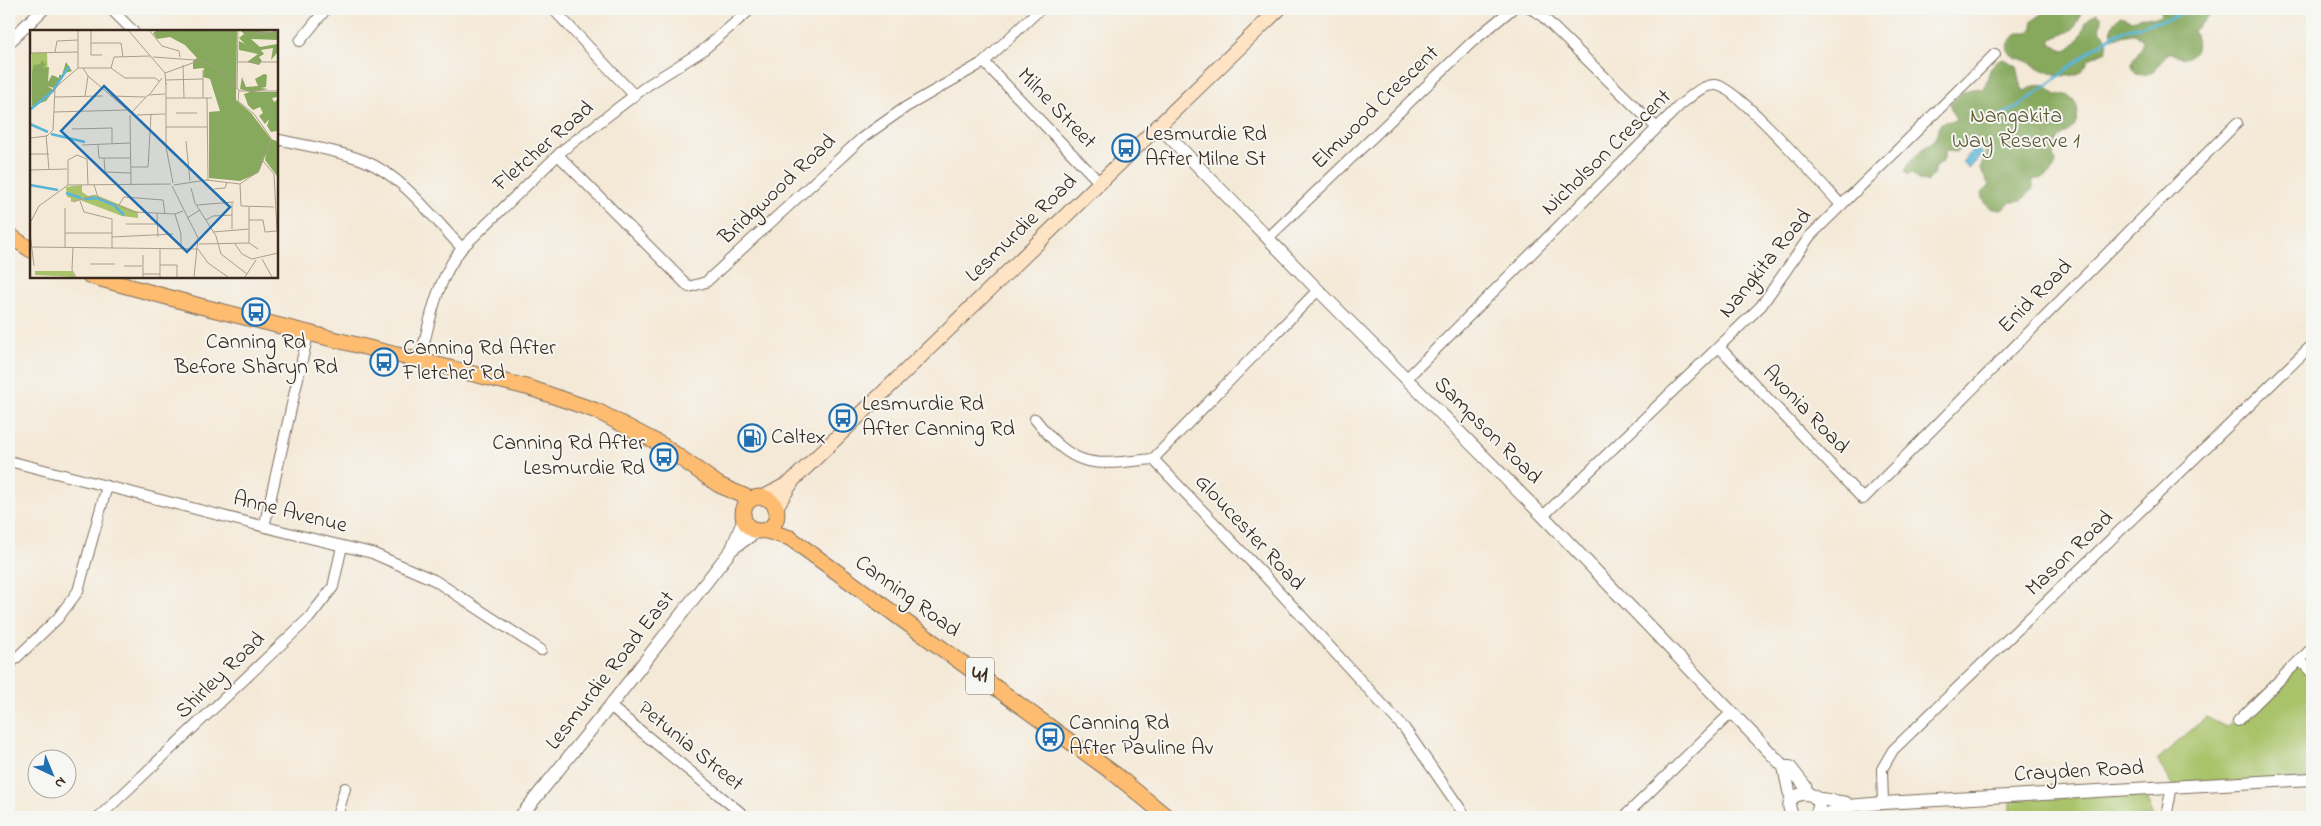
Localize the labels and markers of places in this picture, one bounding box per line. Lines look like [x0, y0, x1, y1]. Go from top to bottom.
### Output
place label: Lesmurdie Rd After Milne St [1145, 119, 1267, 176]
bus stop icon: Lesmurdie Rd After Milne St [1111, 133, 1141, 163]
bus stop icon: Canning Rd Before Sharyn Rd [241, 297, 271, 327]
place label: Canning Rd Before Sharyn Rd [173, 327, 338, 385]
place label: Canning Rd After Fletcher Rd [402, 333, 556, 390]
bus stop icon: Canning Rd After Fletcher Rd [369, 347, 399, 377]
place label: Lesmurdie Rd After Canning Rd [862, 389, 1015, 447]
bus stop icon: Lesmurdie Rd After Canning Rd [828, 403, 858, 433]
place label: Caltex [771, 422, 826, 454]
fuel station icon: Caltex [737, 423, 767, 453]
place label: Canning Rd After Lesmurdie Rd [492, 428, 645, 485]
bus stop icon: Canning Rd After Lesmurdie Rd [649, 442, 679, 472]
place label: Canning Rd After Pauline Av [1069, 708, 1214, 765]
bus stop icon: Canning Rd After Pauline Av [1035, 722, 1065, 752]

